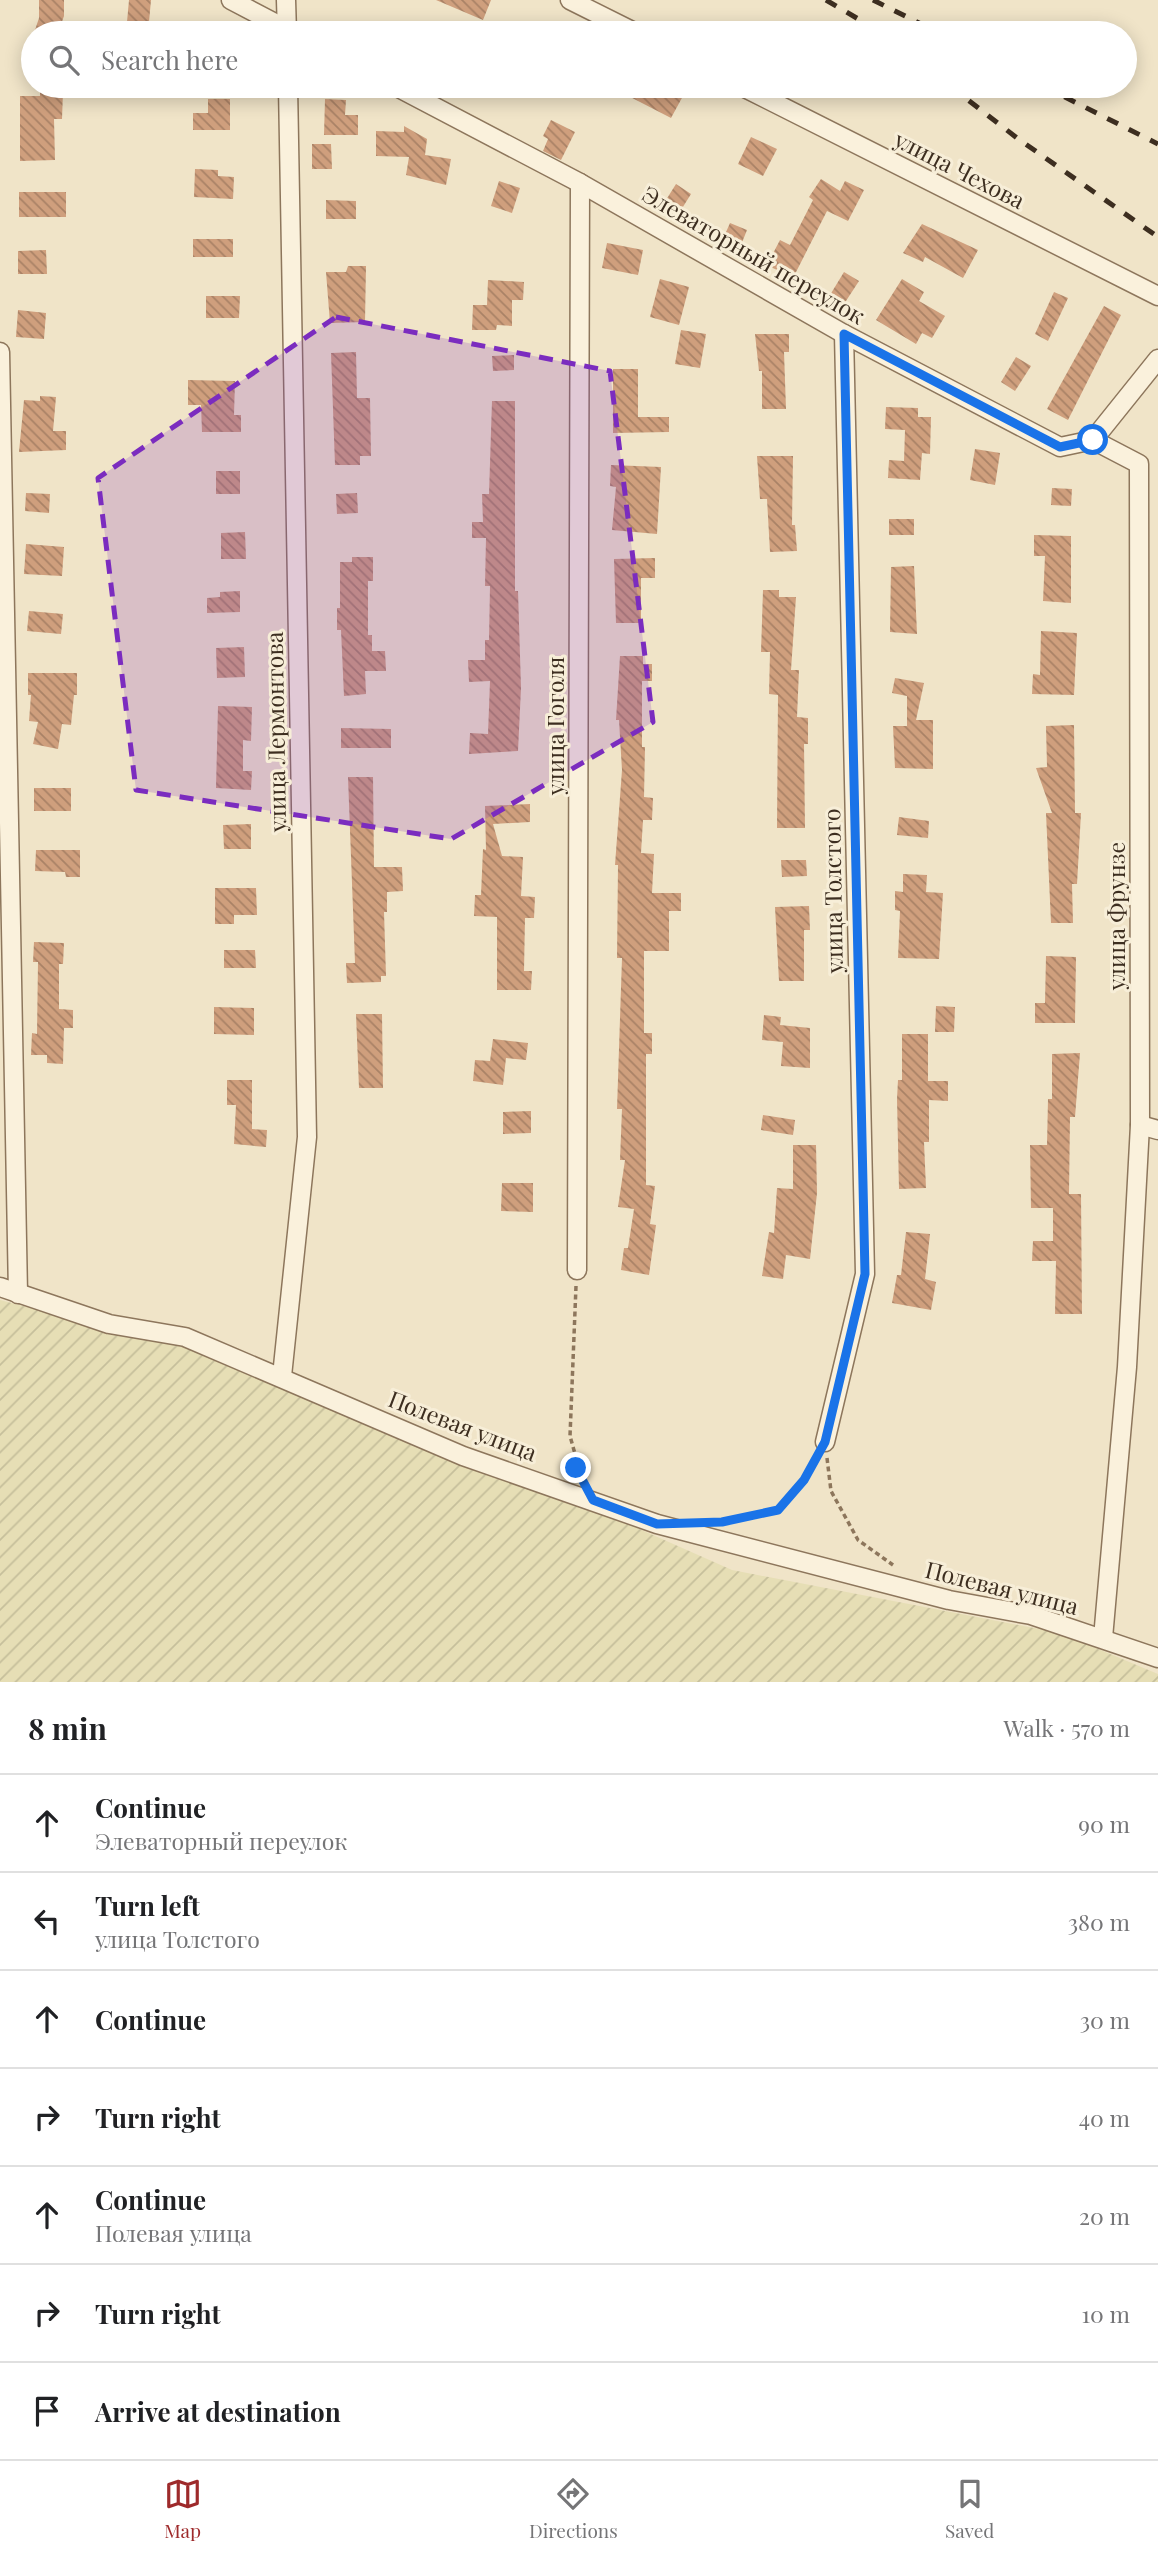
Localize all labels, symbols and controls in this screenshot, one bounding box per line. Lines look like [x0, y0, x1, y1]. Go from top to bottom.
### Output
search box [21, 21, 1137, 98]
icon: search [45, 41, 83, 79]
text: Search here [101, 42, 238, 77]
street label: улица Чехова [889, 122, 1031, 215]
street label: Элеваторный переулок [637, 177, 871, 331]
route start [1077, 424, 1108, 455]
street label: улица Лермонтова [258, 631, 292, 834]
street label: улица Гоголя [539, 657, 570, 796]
street label: улица Толстого [815, 808, 849, 975]
street label: улица Фрунзе [1100, 842, 1131, 991]
street label: Полевая улица [384, 1382, 542, 1468]
route end [560, 1452, 591, 1483]
street label: Полевая улица [922, 1553, 1082, 1621]
text: 8 min [28, 1708, 107, 1748]
text: Walk · 570 m [1004, 1712, 1130, 1743]
text: Continue [95, 1790, 206, 1825]
icon: ahead [28, 1804, 66, 1842]
text: 90 m [1078, 1808, 1130, 1839]
text: Элеваторный переулок [95, 1825, 347, 1856]
text: Turn left [95, 1888, 200, 1923]
icon: left [28, 1902, 66, 1940]
text: 380 m [1068, 1906, 1130, 1937]
text: улица Толстого [95, 1923, 260, 1954]
icon: ahead [28, 2000, 66, 2038]
text: Continue [95, 2002, 206, 2037]
text: 30 m [1080, 2004, 1130, 2035]
icon: right [28, 2098, 66, 2136]
text: Turn right [95, 2100, 221, 2135]
text: 40 m [1079, 2102, 1130, 2133]
text: Continue [95, 2182, 206, 2217]
icon: ahead [28, 2196, 66, 2234]
text: 20 m [1079, 2200, 1130, 2231]
text: Полевая улица [95, 2217, 252, 2248]
icon: right [28, 2294, 66, 2332]
text: Turn right [95, 2296, 221, 2331]
text: 10 m [1082, 2298, 1130, 2329]
icon: arrive [28, 2392, 66, 2430]
text: Arrive at destination [95, 2394, 341, 2429]
tab: Map [164, 2475, 202, 2543]
tab: Directions [529, 2475, 618, 2543]
tab: Saved [945, 2475, 994, 2543]

